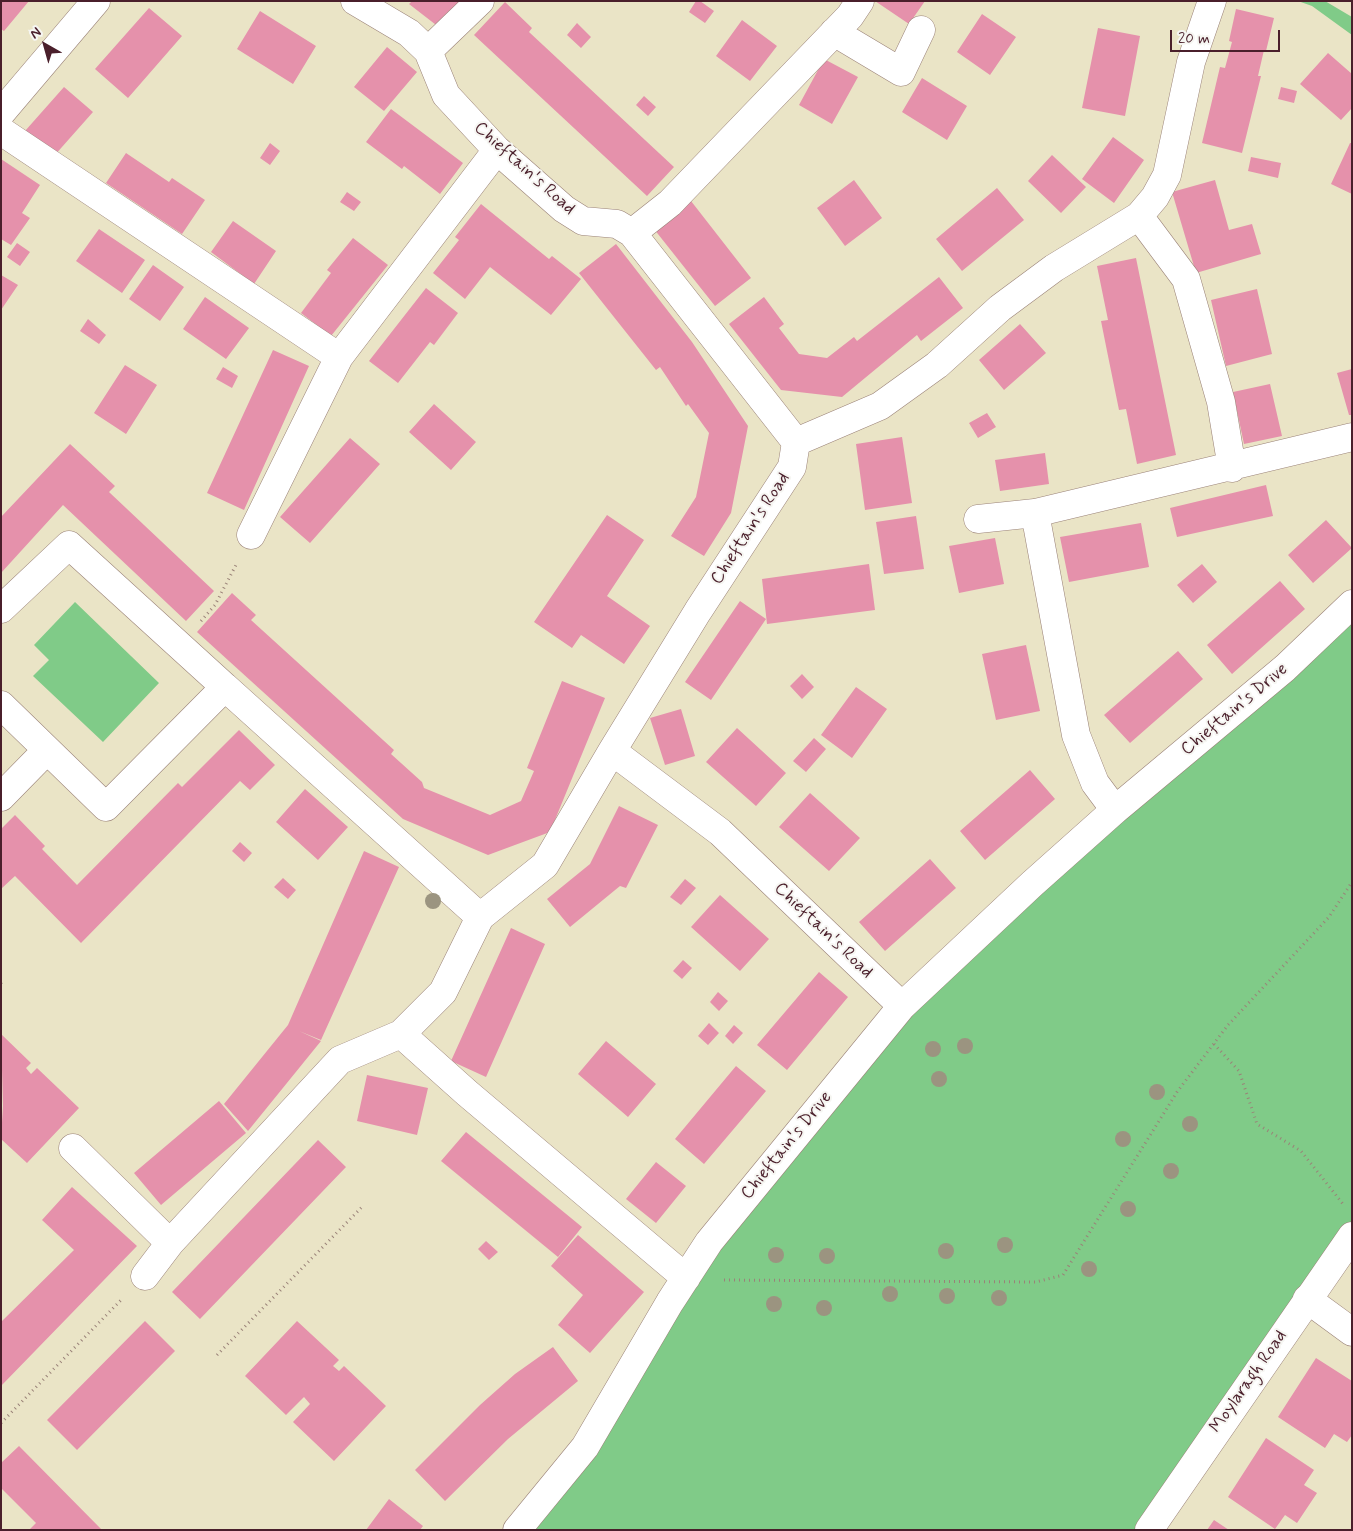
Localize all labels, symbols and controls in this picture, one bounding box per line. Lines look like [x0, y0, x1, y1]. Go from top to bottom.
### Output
north arrow [20, 20, 70, 70]
scale bar [1173, 20, 1283, 52]
text: N [27, 23, 45, 43]
text: 20 m [1178, 29, 1210, 49]
street label: Chieftain's Road [469, 118, 579, 220]
street label: Chieftain's Road [707, 469, 795, 589]
street label: Chieftain's Drive [1177, 659, 1293, 761]
street label: Chieftain's Road [769, 878, 877, 984]
street label: Chieftain's Drive [737, 1088, 837, 1204]
street label: Moylaragh Road [1206, 1327, 1292, 1437]

